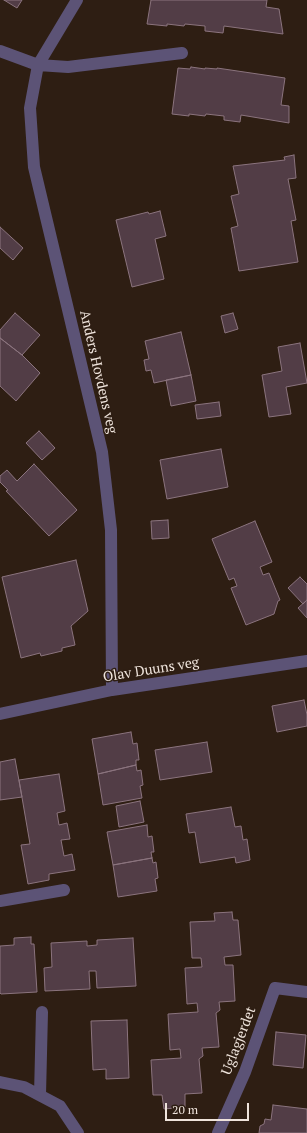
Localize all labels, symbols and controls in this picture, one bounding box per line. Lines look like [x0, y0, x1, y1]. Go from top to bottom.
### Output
street label: Anders Hovdens veg [76, 309, 120, 435]
street label: Olav Duuns veg [102, 654, 200, 686]
street label: Uglagjerdet [218, 1004, 260, 1078]
scale bar [167, 1095, 251, 1121]
text: 20 m [172, 1102, 198, 1117]

